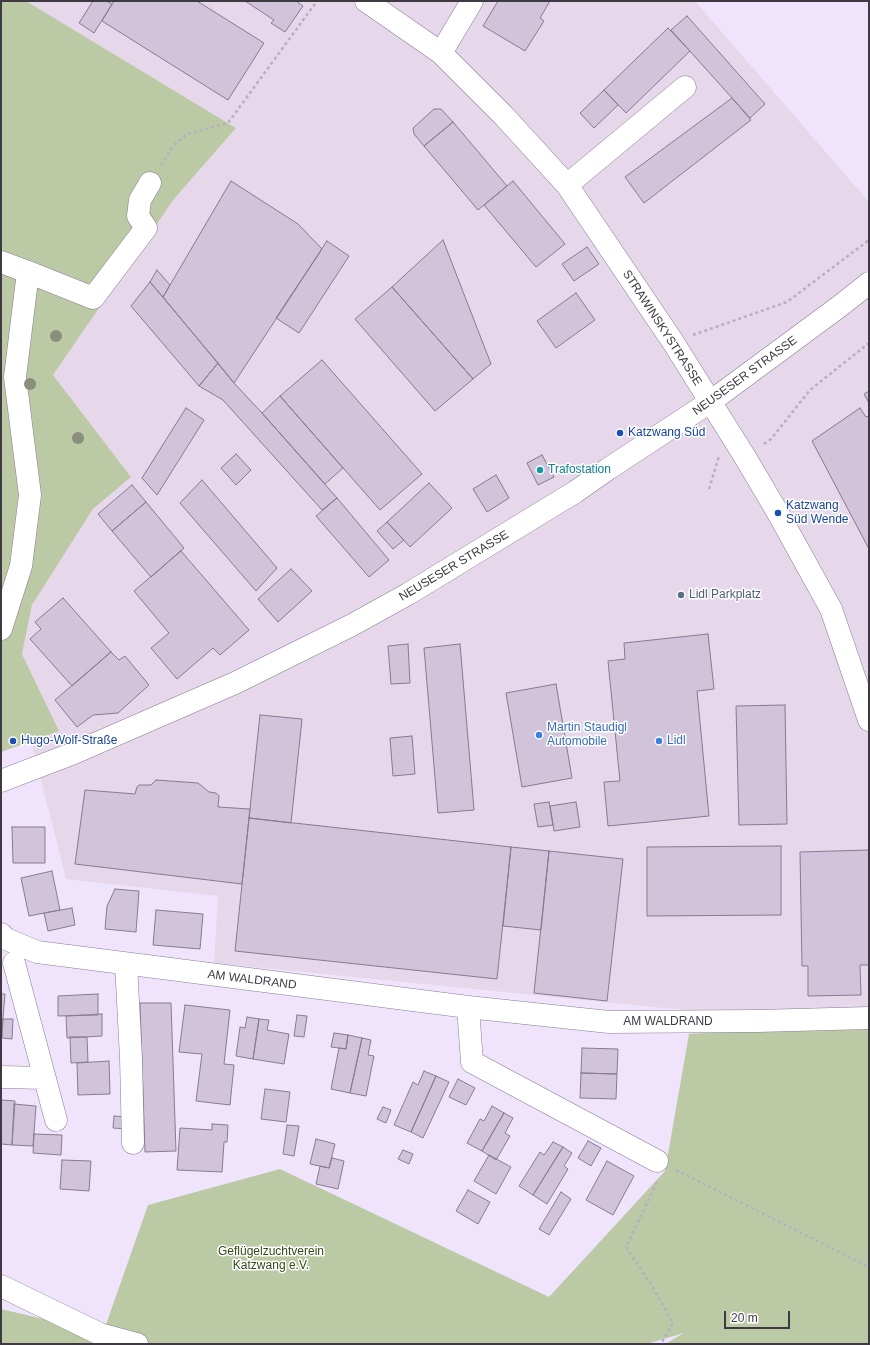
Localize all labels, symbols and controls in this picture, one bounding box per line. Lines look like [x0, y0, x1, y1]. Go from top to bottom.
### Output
street label: STRAWINSKYSTRASSE [619, 268, 705, 388]
street label: NEUSESER STRASSE [690, 333, 800, 419]
place label: Katzwang Süd [628, 426, 705, 440]
marker: Katzwang Süd [615, 428, 625, 438]
place label: Trafostation [548, 463, 611, 477]
marker: Trafostation [535, 465, 545, 475]
place label: Katzwang Süd Wende [786, 499, 848, 527]
marker: Katzwang Süd Wende [773, 508, 783, 518]
street label: NEUSESER STRASSE [397, 528, 511, 604]
place label: Lidl Parkplatz [689, 588, 761, 602]
marker: Lidl Parkplatz [676, 590, 686, 600]
place label: Martin Staudigl Automobile [547, 721, 627, 749]
marker: Martin Staudigl Automobile [534, 730, 544, 740]
place label: Hugo-Wolf-Straße [21, 734, 117, 748]
place label: Lidl [667, 734, 686, 748]
marker: Hugo-Wolf-Straße [8, 736, 18, 746]
marker: Lidl [654, 736, 664, 746]
street label: AM WALDRAND [207, 967, 297, 993]
street label: AM WALDRAND [623, 1015, 713, 1029]
park label: Geflügelzuchtverein Katzwang e.V. [218, 1245, 324, 1273]
scale bar [726, 1303, 792, 1329]
text: 20 m [731, 1311, 758, 1325]

